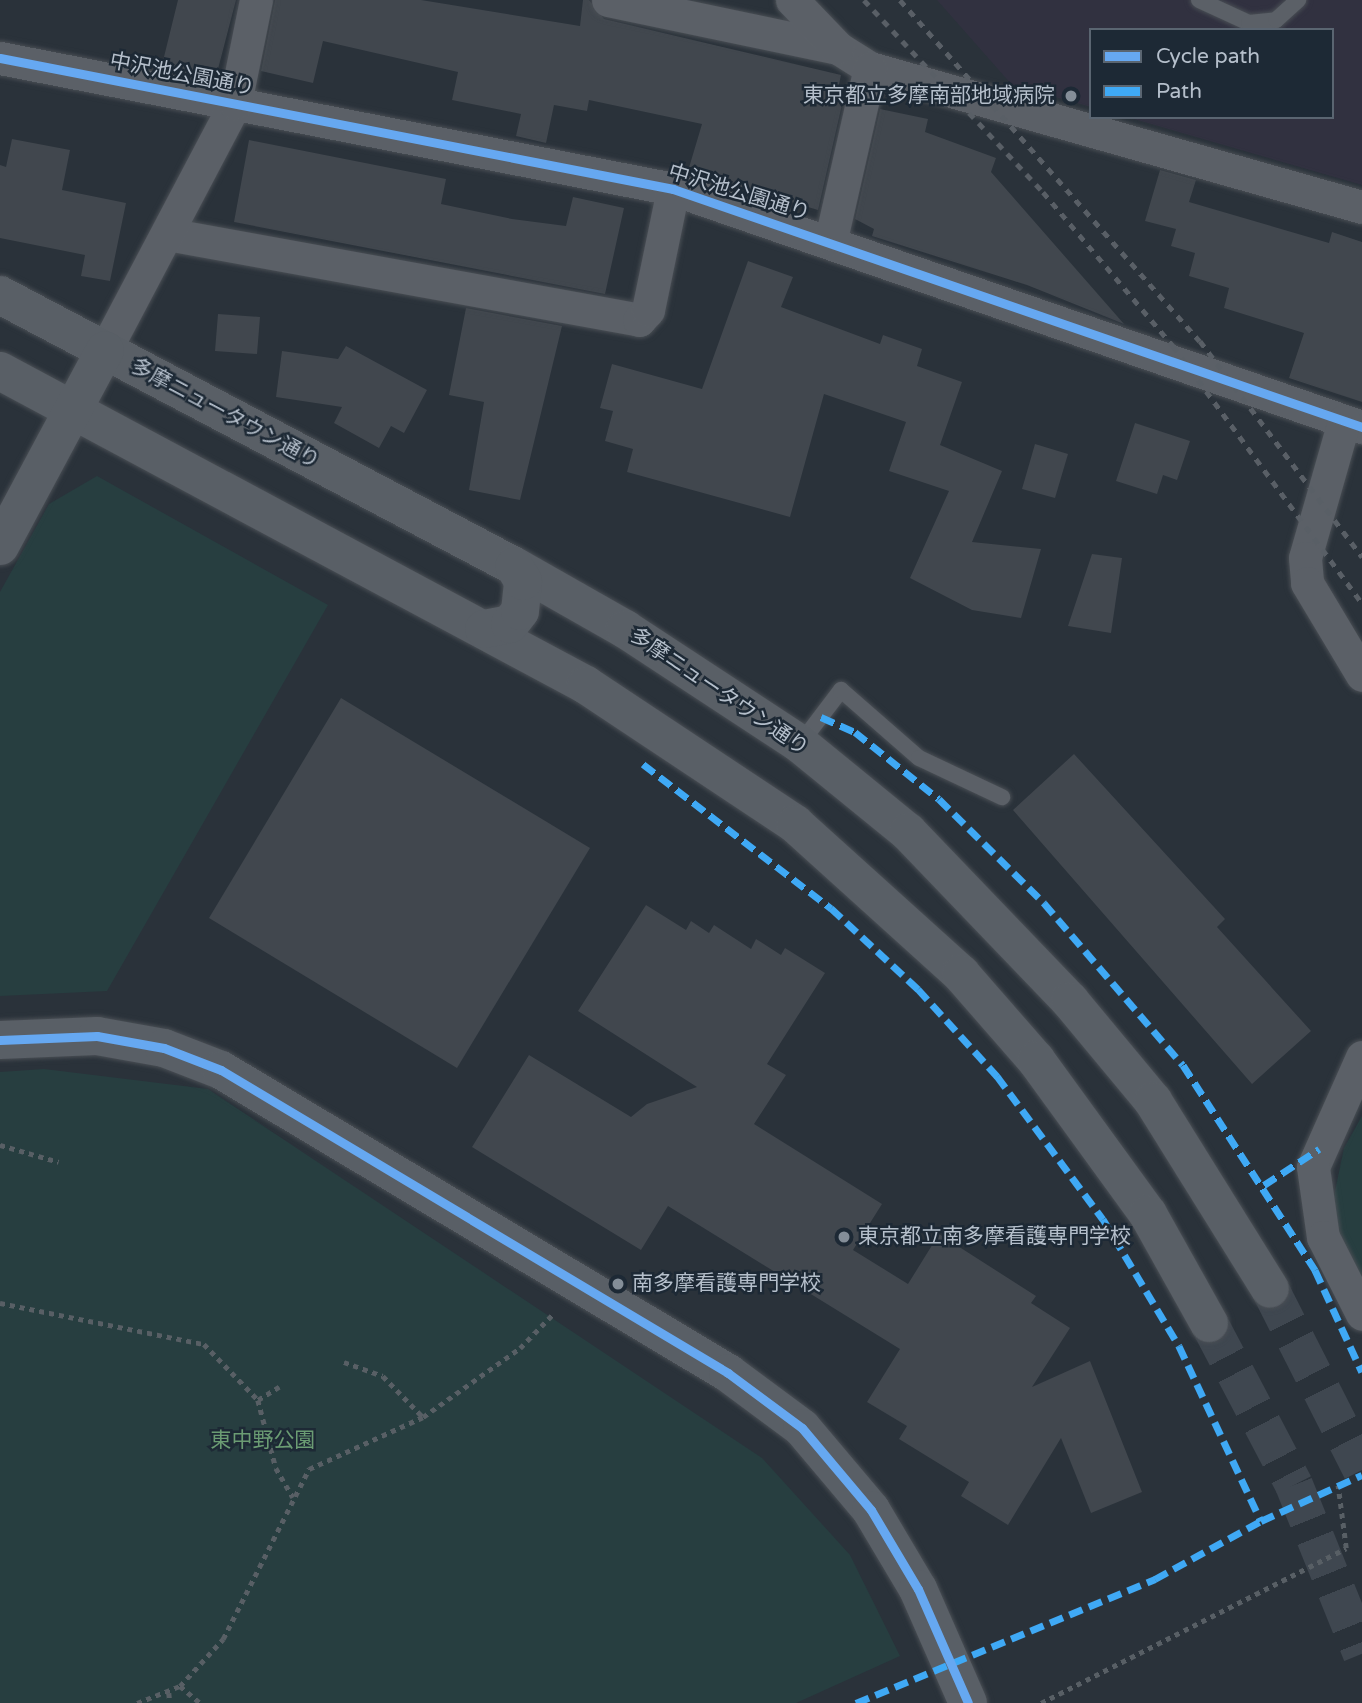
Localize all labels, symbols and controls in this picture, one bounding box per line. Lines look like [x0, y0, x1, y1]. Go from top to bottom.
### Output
legend [1089, 28, 1334, 119]
text: Cycle path [1156, 44, 1260, 69]
street label: 中沢池公園通り [107, 49, 257, 101]
text: Path [1156, 79, 1202, 104]
place label: 東京都立多摩南部地域病院 [803, 83, 1055, 109]
marker: 東京都立多摩南部地域病院 [1061, 86, 1081, 106]
street label: 中沢池公園通り [665, 159, 813, 227]
street label: 多摩ニュータウン通り [126, 354, 324, 474]
street label: 多摩ニュータウン通り [625, 623, 813, 761]
place label: 東京都立南多摩看護専門学校 [858, 1224, 1131, 1250]
marker: 東京都立南多摩看護専門学校 [836, 1229, 852, 1245]
place label: 南多摩看護専門学校 [632, 1271, 821, 1297]
marker: 南多摩看護専門学校 [610, 1276, 626, 1292]
park label: 東中野公園 [211, 1428, 315, 1454]

